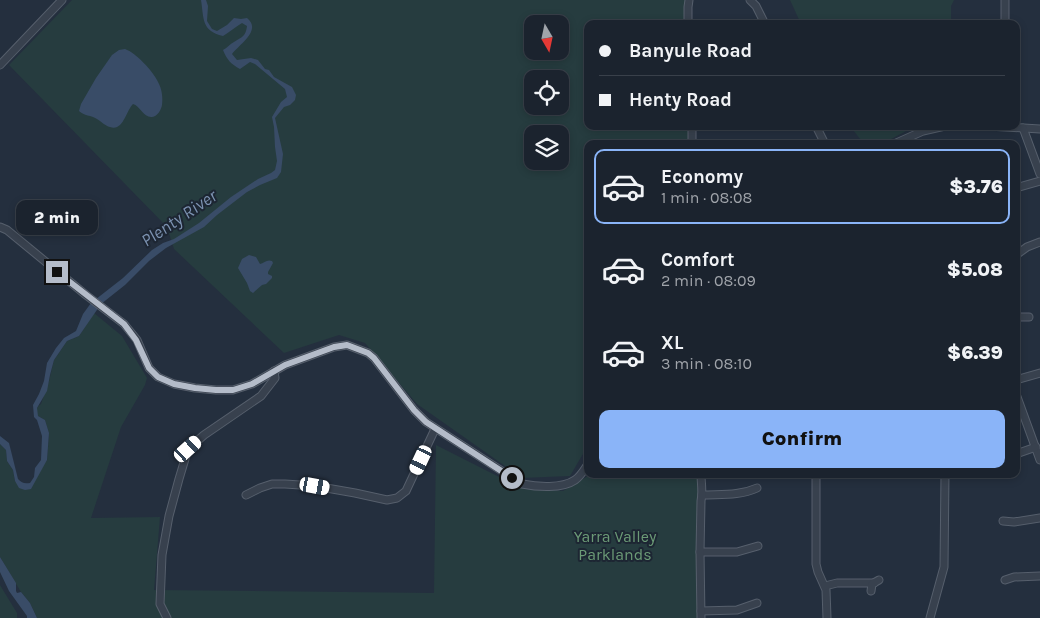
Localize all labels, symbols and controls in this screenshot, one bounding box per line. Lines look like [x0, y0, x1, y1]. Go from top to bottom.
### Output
north arrow [524, 15, 569, 60]
map controls [524, 15, 569, 170]
text: Banyule Road [629, 40, 752, 62]
button: locate [524, 70, 569, 115]
text: Henty Road [629, 89, 732, 111]
button: layers [524, 125, 569, 170]
icon: car [601, 164, 646, 209]
text: Economy [661, 166, 743, 188]
text: $3.76 [949, 176, 1003, 198]
water label: Plenty River [137, 184, 222, 251]
text: 1 min · 08:08 [661, 188, 752, 207]
callout: 2 min [16, 200, 98, 234]
text: 2 min [34, 208, 80, 227]
icon: car [601, 247, 646, 292]
text: Comfort [661, 249, 735, 271]
text: $5.08 [947, 259, 1003, 281]
route end [46, 261, 68, 283]
text: 2 min · 08:09 [661, 271, 756, 290]
icon: car [601, 330, 646, 375]
text: XL [661, 332, 683, 354]
text: $6.39 [947, 342, 1003, 364]
text: 3 min · 08:10 [661, 354, 752, 373]
button: Confirm [599, 410, 1005, 468]
car [171, 433, 204, 465]
car [407, 443, 434, 477]
route start [501, 467, 523, 489]
car [298, 476, 331, 496]
park label: Yarra Valley Parklands [574, 527, 657, 564]

